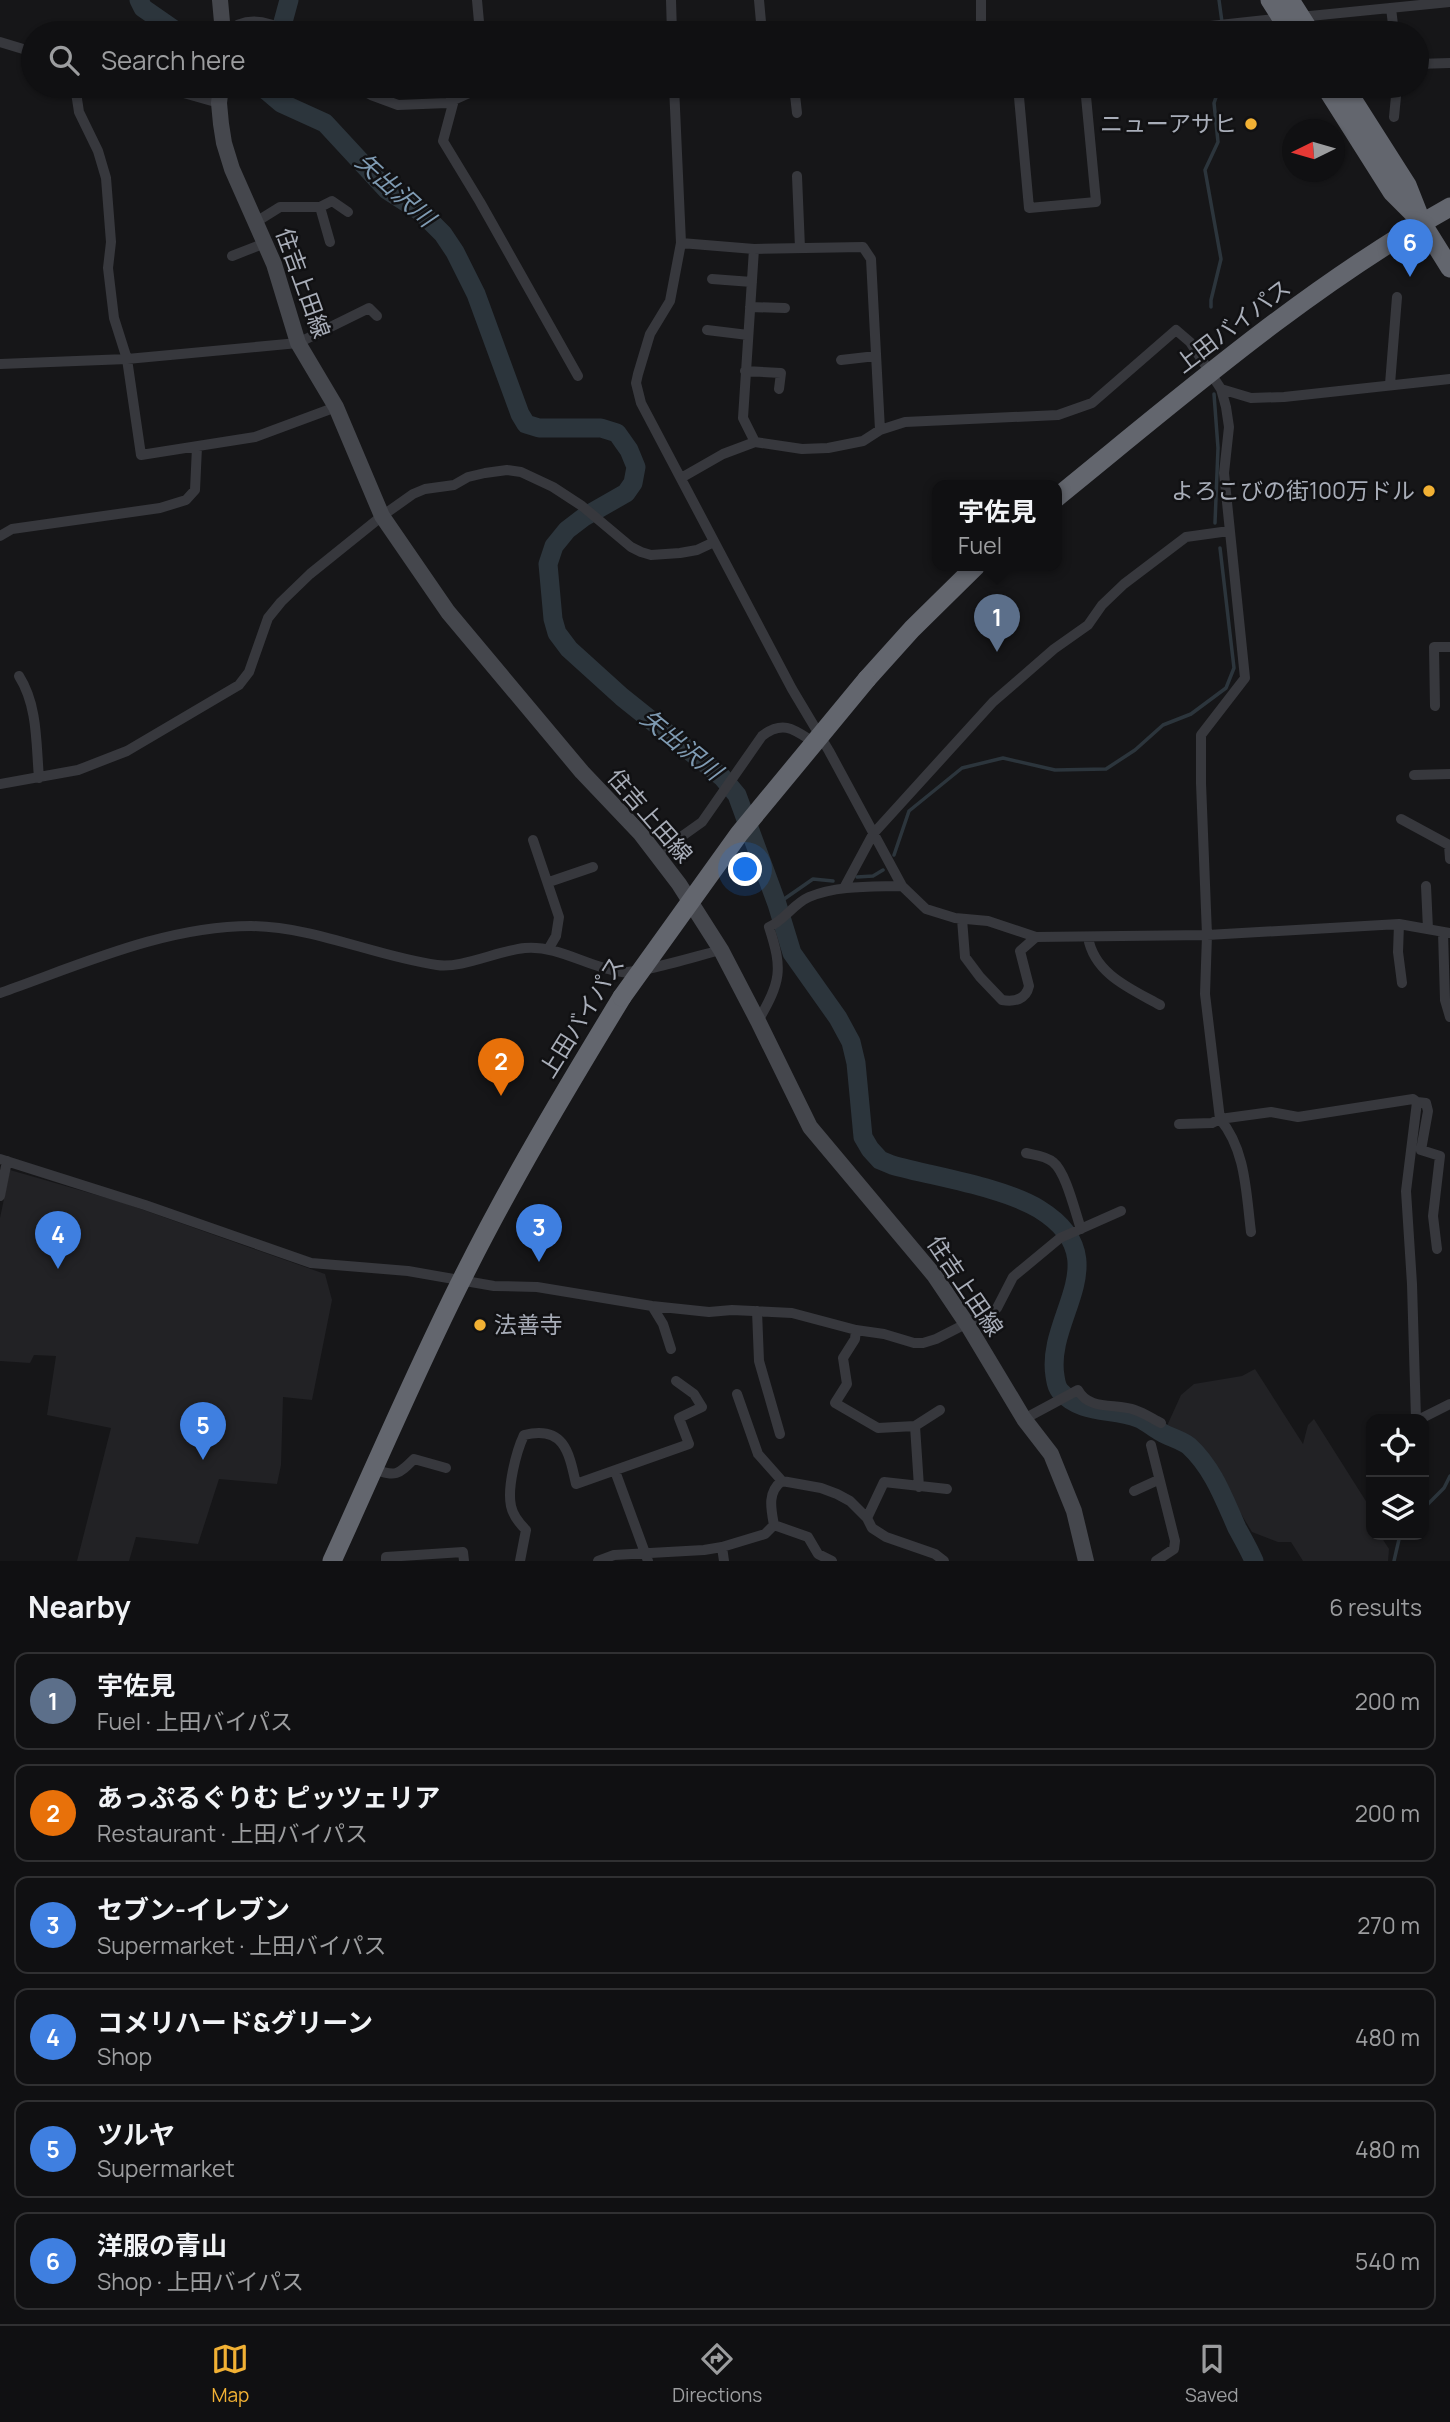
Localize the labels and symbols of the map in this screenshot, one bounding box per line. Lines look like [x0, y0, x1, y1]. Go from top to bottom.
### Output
place label: ニューアサヒ [1100, 107, 1237, 139]
marker: ニューアサヒ [1243, 116, 1259, 132]
north arrow [1282, 119, 1345, 182]
water label: 矢出沢川 [349, 145, 445, 235]
pin: 6 [1387, 219, 1433, 277]
street label: 住吉上田線 [269, 223, 339, 342]
street label: 上田バイパス [1168, 271, 1297, 379]
place label: よろこびの街100万ドル [1171, 474, 1415, 506]
marker: よろこびの街100万ドル [1421, 483, 1437, 499]
pin: 1 [974, 594, 1020, 652]
water label: 矢出沢川 [634, 701, 732, 789]
street label: 住吉上田線 [601, 761, 701, 869]
your location [728, 852, 762, 886]
street label: 上田バイパス [531, 950, 631, 1083]
pin: 2 [478, 1038, 524, 1096]
pin: 3 [516, 1204, 562, 1262]
pin: 4 [35, 1211, 81, 1269]
street label: 住吉上田線 [920, 1229, 1011, 1342]
place label: 法善寺 [494, 1308, 563, 1340]
marker: 法善寺 [472, 1317, 488, 1333]
pin: 5 [180, 1402, 226, 1460]

